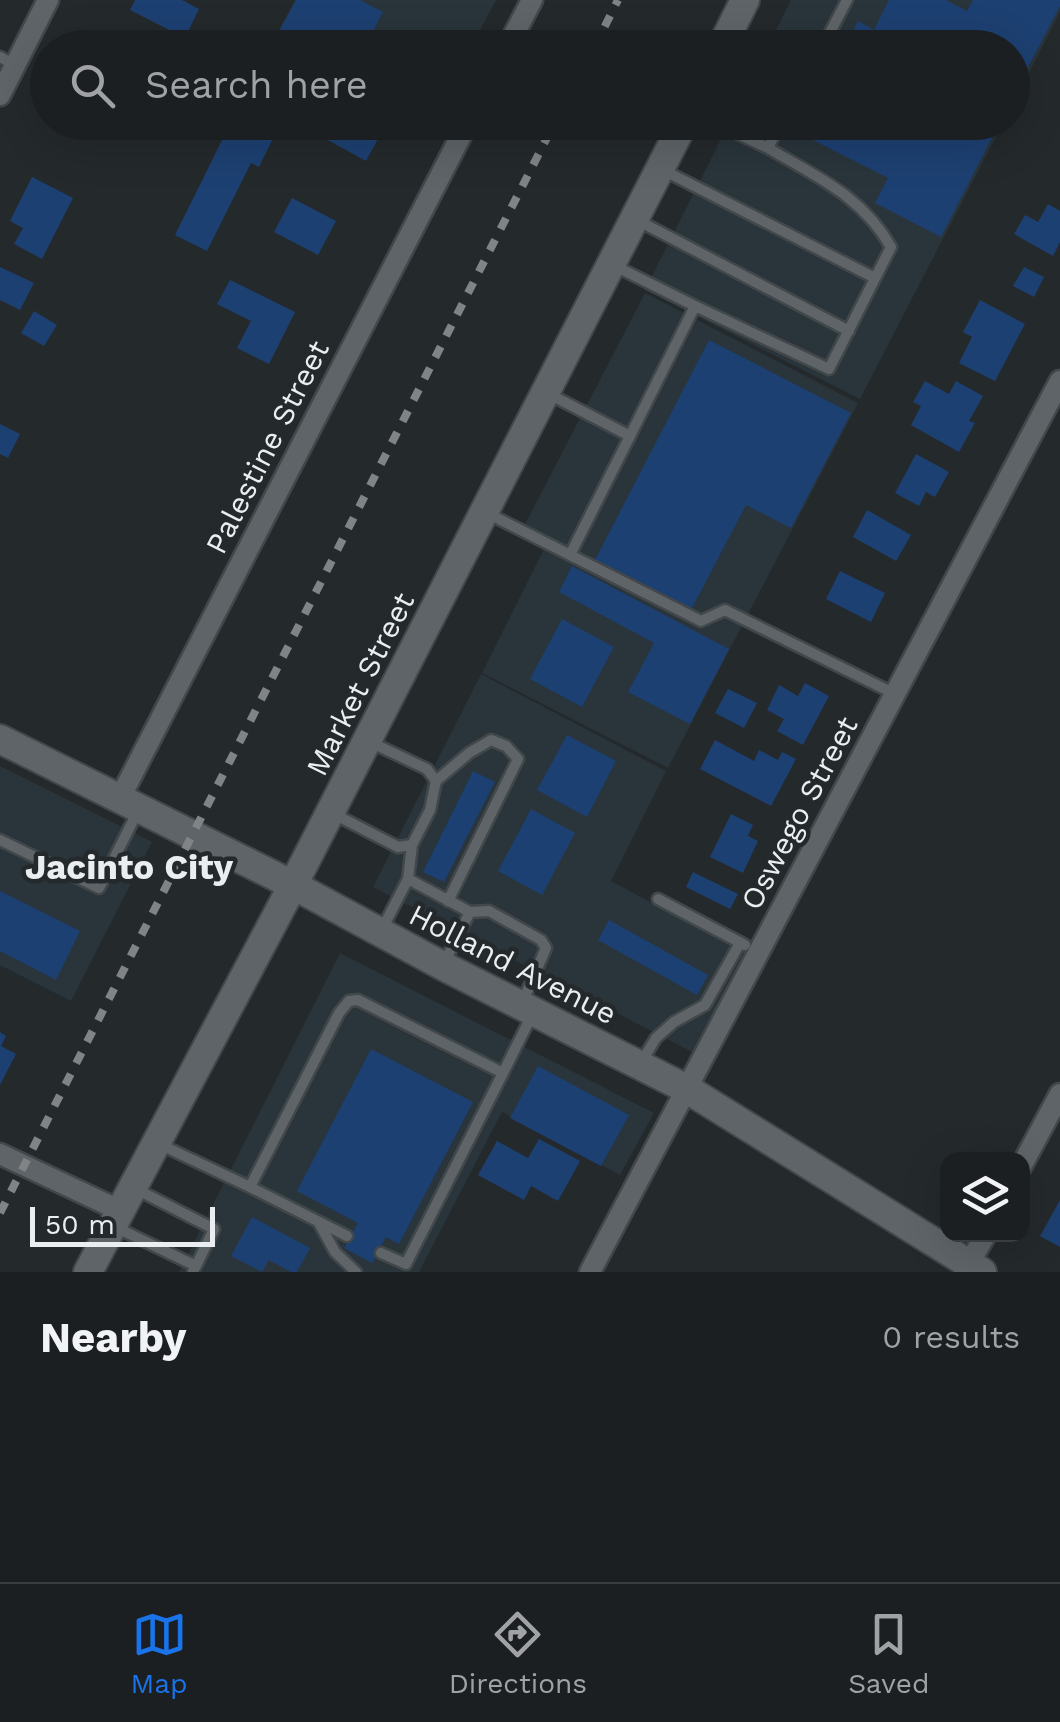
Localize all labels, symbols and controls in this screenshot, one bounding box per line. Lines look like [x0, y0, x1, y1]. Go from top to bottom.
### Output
search box [30, 30, 1030, 140]
icon: search [65, 58, 120, 113]
text: Search here [145, 63, 368, 107]
street label: Palestine Street [198, 334, 336, 559]
street label: Market Street [299, 586, 421, 782]
street label: Oswego Street [733, 710, 865, 916]
district label: Jacinto City [25, 846, 234, 888]
street label: Holland Avenue [404, 897, 622, 1031]
map controls [940, 1152, 1030, 1242]
button: layers [940, 1152, 1030, 1242]
scale bar [30, 1202, 215, 1246]
text: 50 m [45, 1208, 115, 1241]
text: Nearby [40, 1313, 187, 1362]
text: 0 results [882, 1318, 1020, 1356]
tab: Map [131, 1607, 188, 1700]
tab: Directions [449, 1607, 587, 1700]
tab: Saved [848, 1607, 929, 1700]

